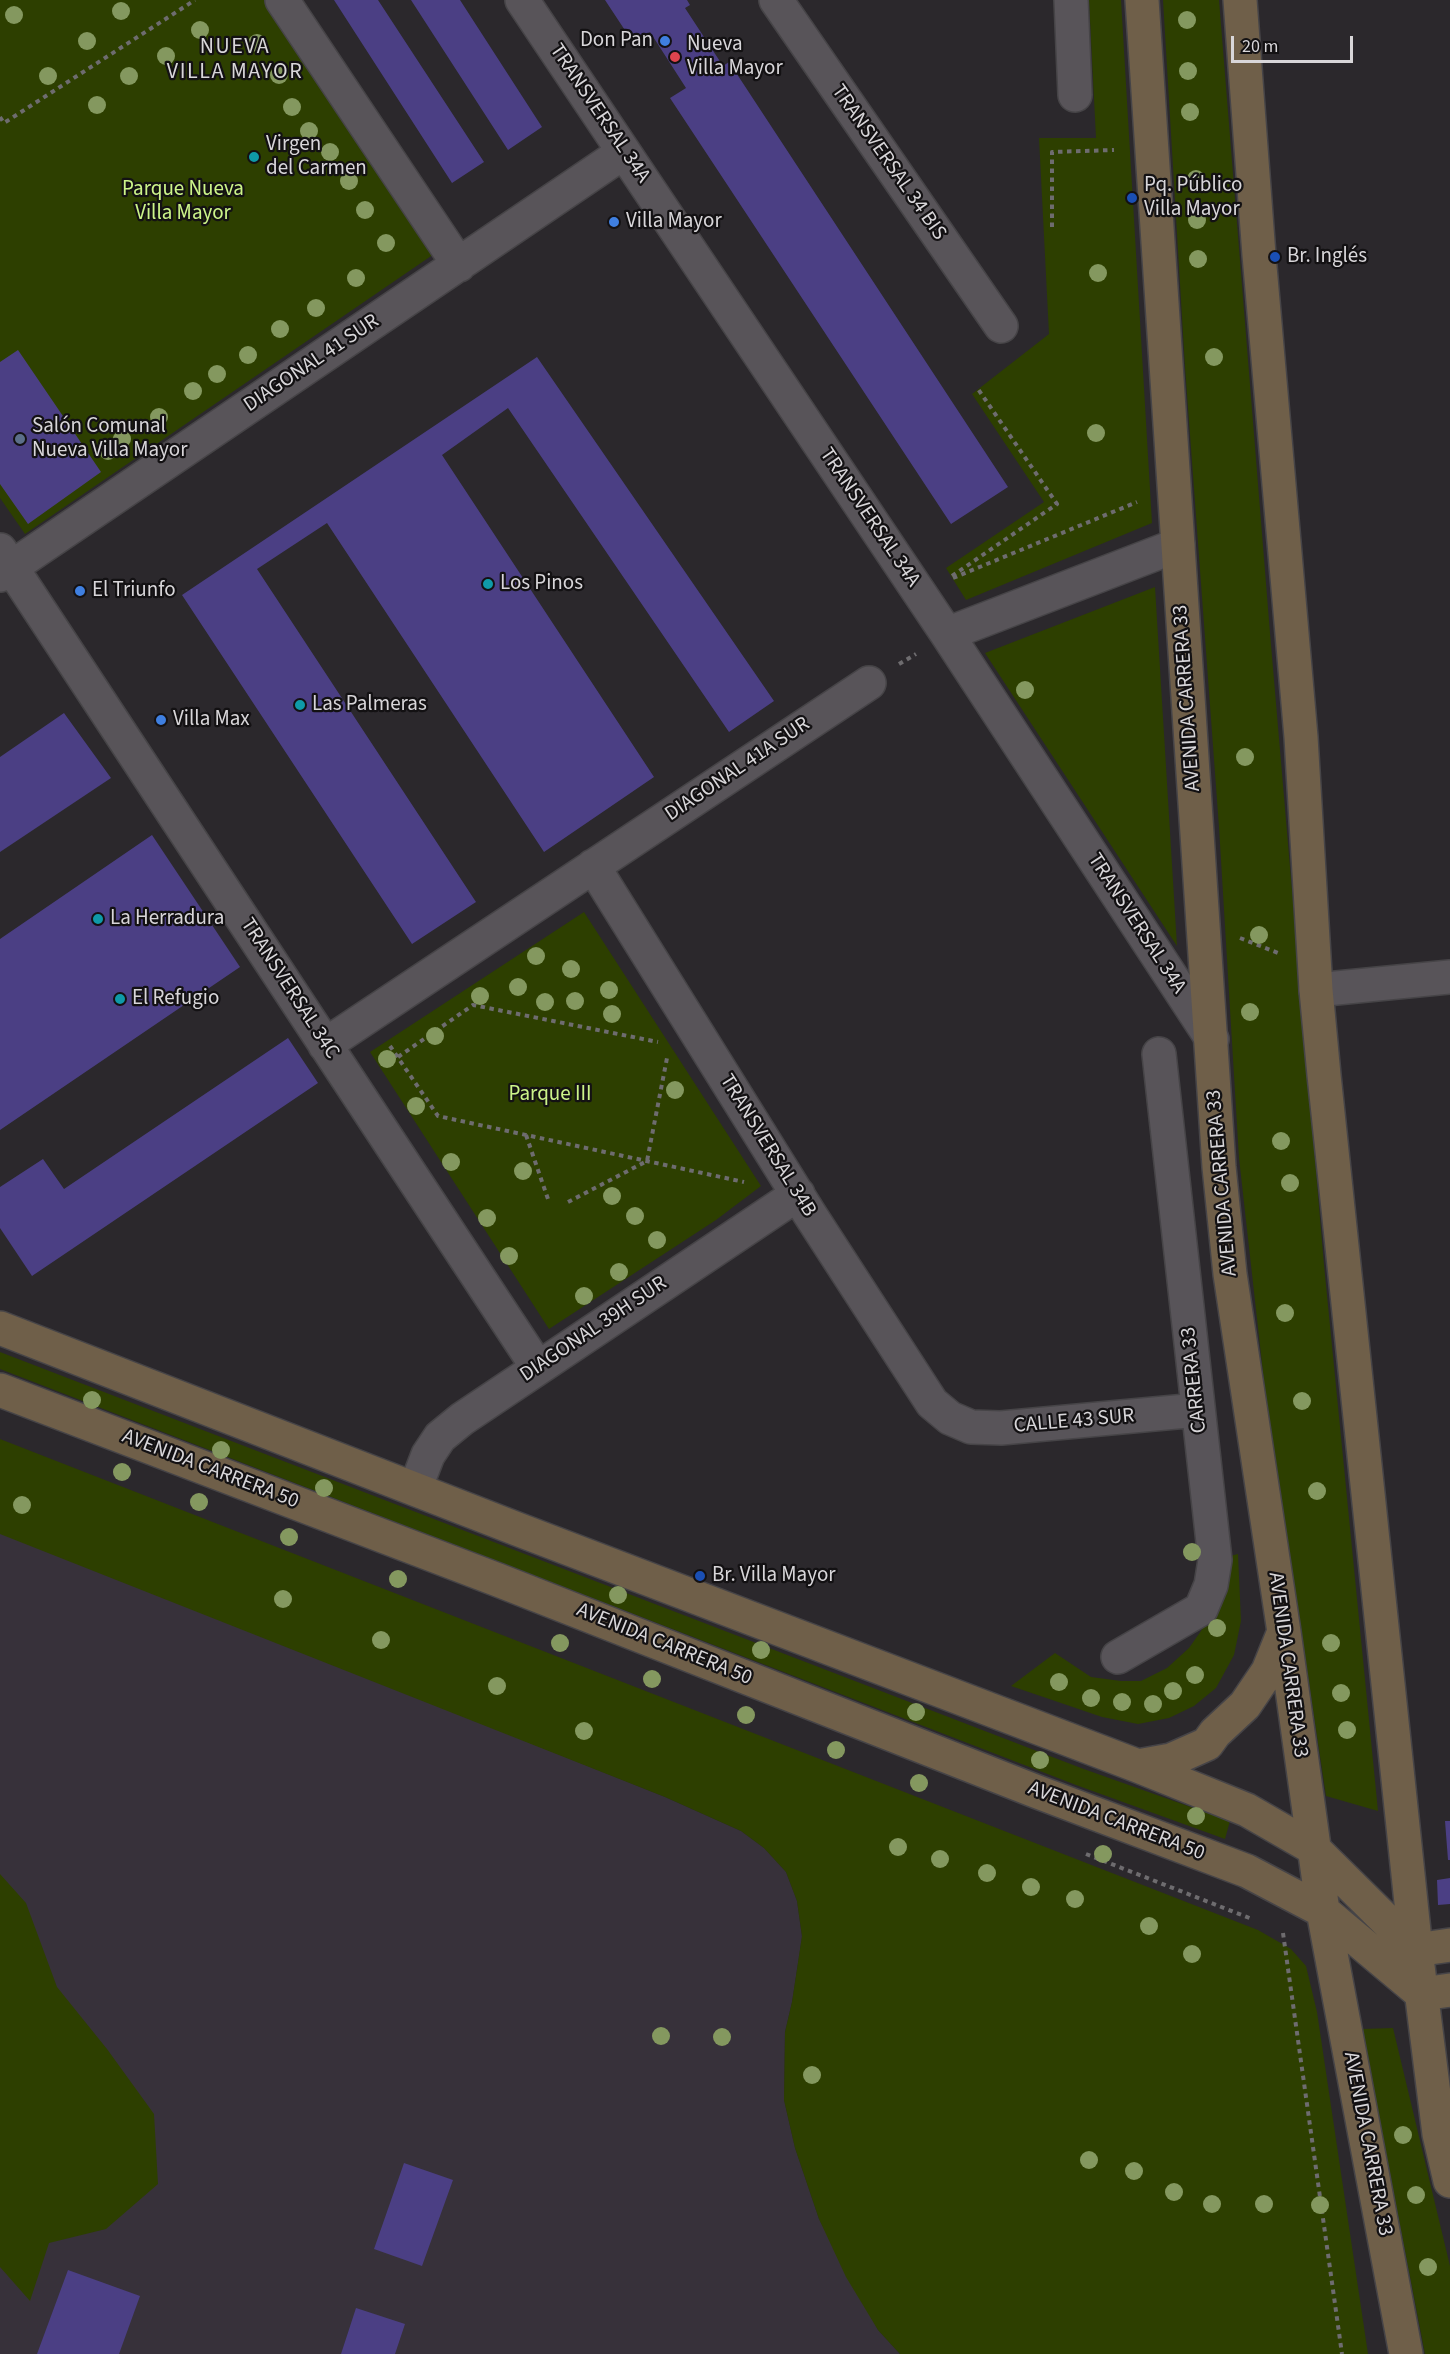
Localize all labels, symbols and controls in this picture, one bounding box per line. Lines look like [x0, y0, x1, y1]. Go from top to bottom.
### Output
scale bar [1234, 24, 1356, 62]
place label: Don Pan [580, 28, 653, 54]
place label: Nueva Villa Mayor [687, 32, 783, 82]
marker: Don Pan [658, 34, 672, 48]
text: 20 m [1242, 34, 1278, 59]
district label: NUEVA VILLA MAYOR [167, 35, 303, 86]
street label: TRANSVERSAL 34A [543, 40, 655, 188]
marker: Nueva Villa Mayor [668, 50, 682, 64]
street label: TRANSVERSAL 34 BIS [825, 80, 951, 246]
place label: Virgen del Carmen [266, 132, 367, 182]
marker: Virgen del Carmen [247, 150, 261, 164]
place label: Pq. Público Villa Mayor [1144, 173, 1242, 223]
park label: Parque Nueva Villa Mayor [122, 177, 244, 227]
marker: Pq. Público Villa Mayor [1125, 191, 1139, 205]
place label: Villa Mayor [626, 209, 722, 235]
marker: Villa Mayor [607, 215, 621, 229]
place label: Br. Inglés [1287, 244, 1367, 270]
marker: Br. Inglés [1268, 250, 1282, 264]
street label: DIAGONAL 41 SUR [240, 309, 384, 419]
place label: Salón Comunal Nueva Villa Mayor [32, 414, 187, 464]
marker: Salón Comunal Nueva Villa Mayor [13, 432, 27, 446]
street label: TRANSVERSAL 34A [813, 444, 925, 592]
place label: Los Pinos [500, 571, 583, 597]
marker: Los Pinos [481, 577, 495, 591]
place label: El Triunfo [92, 578, 176, 604]
marker: El Triunfo [73, 584, 87, 598]
street label: AVENIDA CARRERA 33 [1169, 604, 1207, 792]
place label: Las Palmeras [312, 692, 427, 718]
marker: Las Palmeras [293, 698, 307, 712]
place label: Villa Max [173, 707, 250, 733]
street label: DIAGONAL 41A SUR [661, 712, 815, 828]
marker: Villa Max [154, 713, 168, 727]
street label: TRANSVERSAL 34A [1081, 849, 1191, 999]
place label: La Herradura [110, 906, 224, 932]
marker: La Herradura [91, 912, 105, 926]
street label: TRANSVERSAL 34C [234, 914, 344, 1064]
place label: El Refugio [132, 986, 219, 1012]
marker: El Refugio [113, 992, 127, 1006]
street label: TRANSVERSAL 34B [713, 1070, 821, 1222]
park label: Parque III [509, 1082, 591, 1108]
street label: AVENIDA CARRERA 33 [1202, 1089, 1244, 1277]
street label: DIAGONAL 39H SUR [516, 1272, 672, 1388]
street label: CARRERA 33 [1177, 1326, 1213, 1434]
street label: CALLE 43 SUR [1013, 1404, 1135, 1440]
street label: AVENIDA CARRERA 50 [118, 1425, 302, 1515]
place label: Br. Villa Mayor [712, 1563, 836, 1589]
marker: Br. Villa Mayor [693, 1569, 707, 1583]
street label: AVENIDA CARRERA 33 [1262, 1571, 1312, 1759]
street label: AVENIDA CARRERA 50 [573, 1598, 755, 1692]
street label: AVENIDA CARRERA 50 [1024, 1777, 1208, 1867]
street label: AVENIDA CARRERA 33 [1337, 2050, 1397, 2238]

